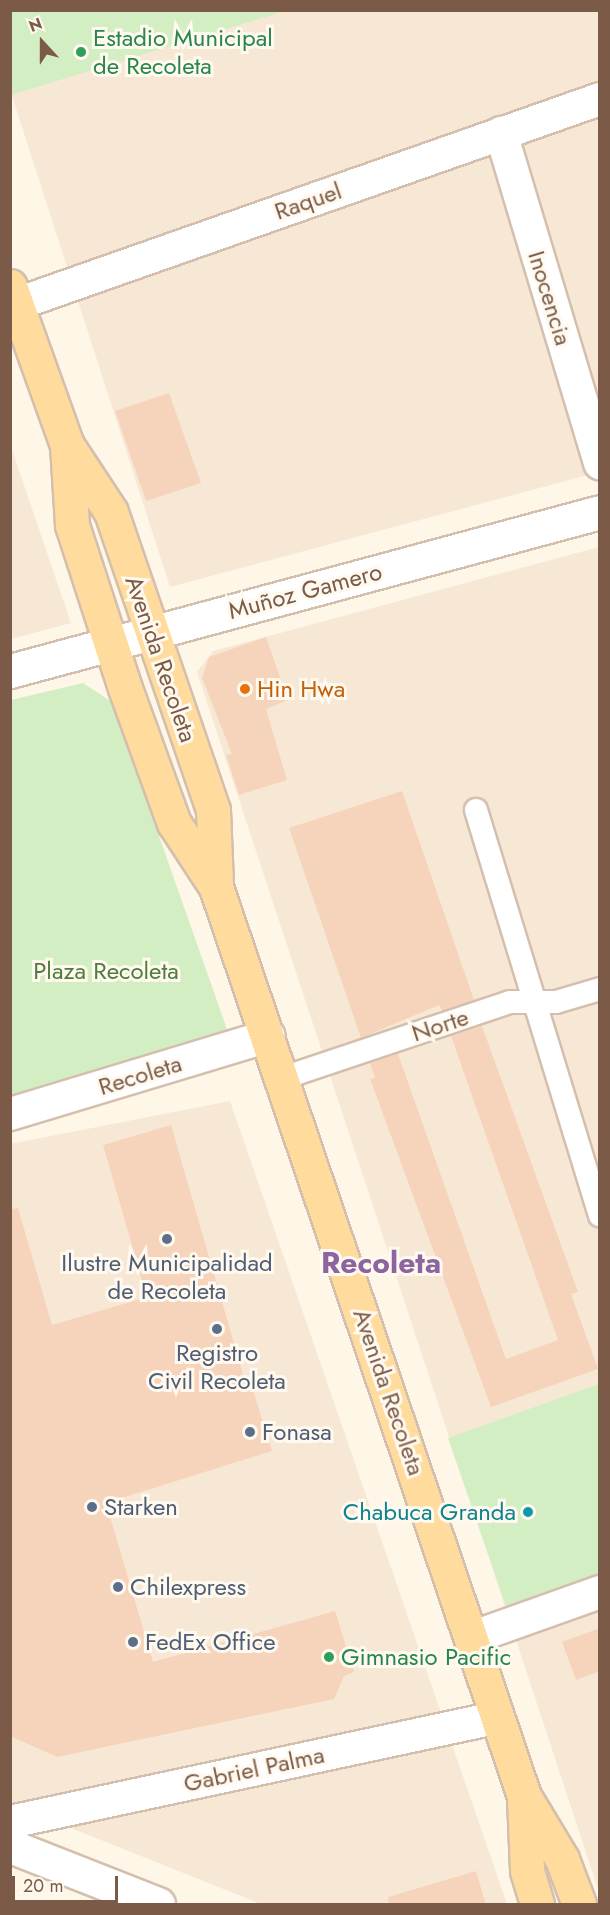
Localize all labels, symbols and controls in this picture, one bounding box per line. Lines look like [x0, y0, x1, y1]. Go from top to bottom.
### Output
north arrow [12, 12, 72, 72]
text: N [25, 12, 45, 38]
place label: Estadio Municipal de Recoleta [93, 24, 273, 80]
marker: Estadio Municipal de Recoleta [74, 45, 88, 59]
street label: Raquel [271, 176, 345, 226]
street label: Inocencia [522, 247, 578, 349]
street label: Muñoz Gamero [225, 557, 385, 625]
street label: Avenida Recoleta [119, 572, 203, 746]
place label: Hin Hwa [257, 675, 345, 703]
marker: Hin Hwa [238, 682, 252, 696]
park label: Plaza Recoleta [33, 957, 179, 985]
street label: Norte [408, 1002, 472, 1048]
street label: Recoleta [95, 1049, 185, 1101]
marker: Ilustre Municipalidad de Recoleta [160, 1232, 174, 1246]
district label: Recoleta [321, 1245, 441, 1281]
place label: Ilustre Municipalidad de Recoleta [61, 1249, 273, 1305]
street label: Avenida Recoleta [347, 1305, 431, 1479]
marker: Registro Civil Recoleta [210, 1322, 224, 1336]
place label: Registro Civil Recoleta [148, 1339, 286, 1395]
place label: Fonasa [262, 1418, 332, 1446]
marker: Fonasa [243, 1425, 257, 1439]
place label: Starken [104, 1493, 178, 1521]
place label: Chabuca Granda [343, 1498, 516, 1526]
marker: Starken [85, 1500, 99, 1514]
marker: Chabuca Granda [521, 1505, 535, 1519]
place label: Chilexpress [130, 1573, 246, 1601]
marker: Chilexpress [111, 1580, 125, 1594]
place label: FedEx Office [145, 1628, 276, 1656]
marker: FedEx Office [126, 1635, 140, 1649]
place label: Gimnasio Pacific [341, 1643, 511, 1671]
marker: Gimnasio Pacific [322, 1650, 336, 1664]
street label: Gabriel Palma [181, 1740, 327, 1798]
scale bar [15, 1864, 122, 1902]
text: 20 m [23, 1873, 63, 1899]

